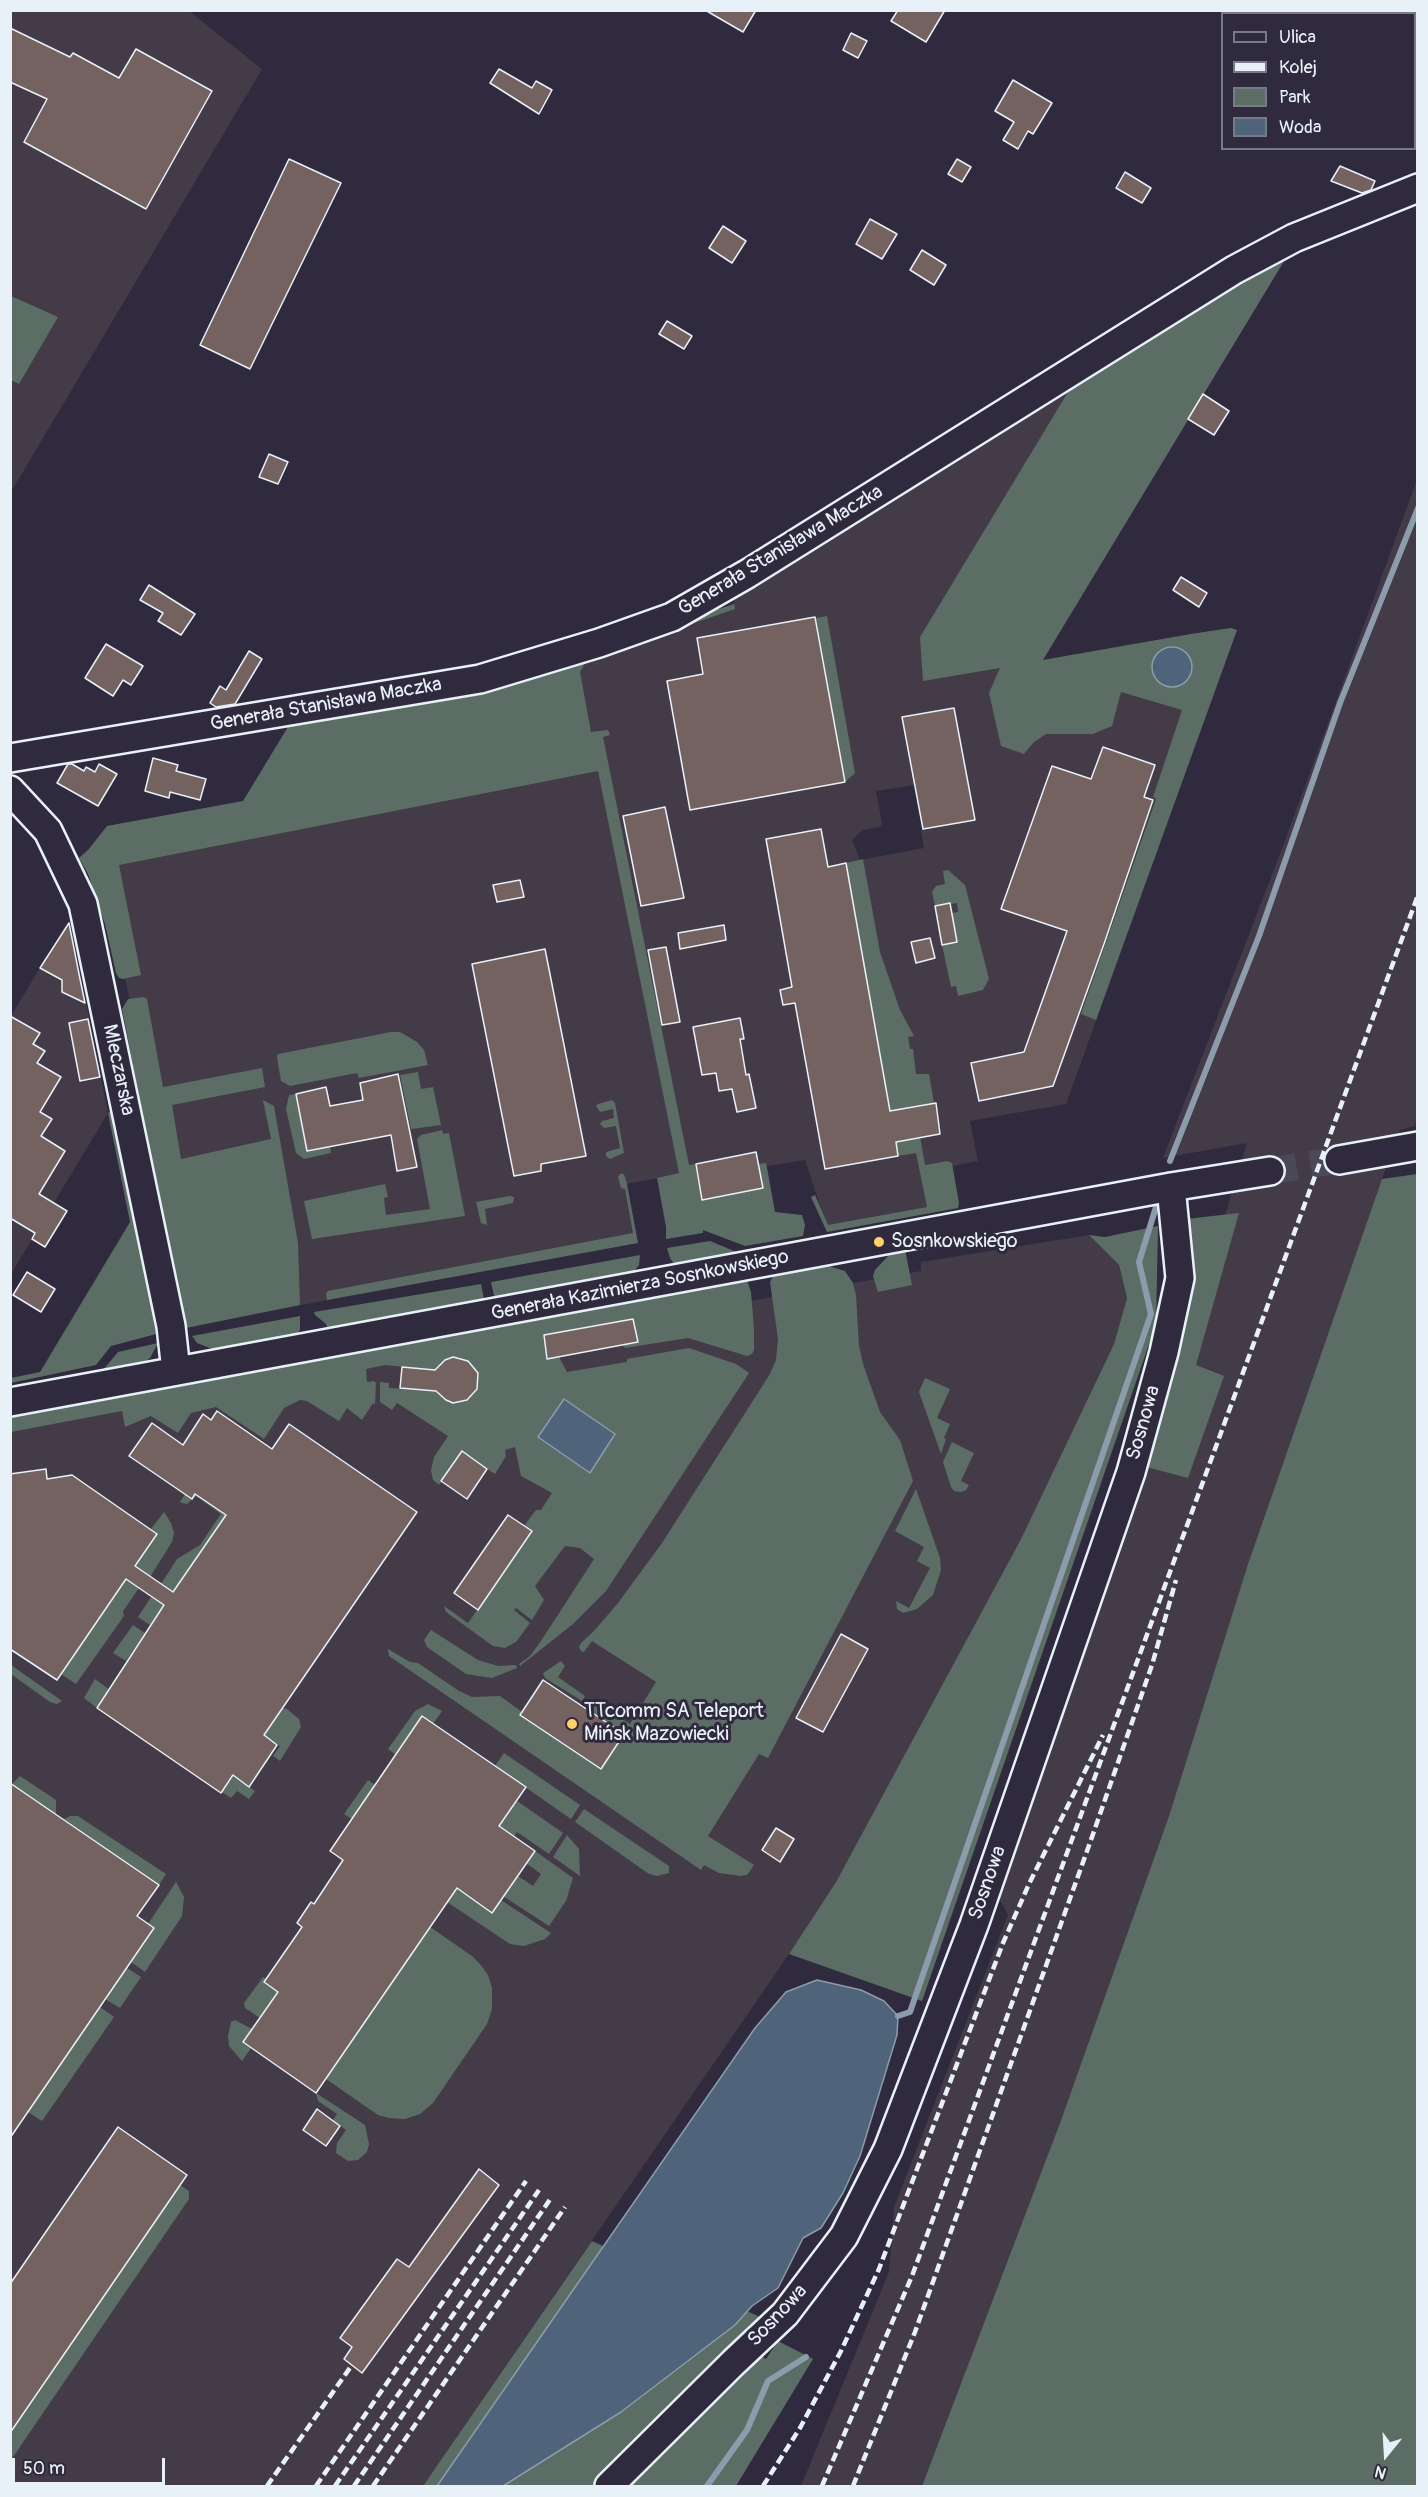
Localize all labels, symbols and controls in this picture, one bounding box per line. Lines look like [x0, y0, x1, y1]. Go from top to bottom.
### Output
legend [1221, 12, 1416, 150]
text: Ulica [1279, 26, 1316, 49]
text: Kolej [1279, 56, 1317, 79]
text: Park [1279, 86, 1311, 109]
text: Woda [1279, 116, 1321, 139]
street label: Generała Stanisława Maczka [674, 480, 888, 622]
street label: Generała Stanisława Maczka [208, 673, 444, 737]
street label: Mleczarska [97, 1022, 139, 1118]
place label: Sosnkowskiego [891, 1230, 1018, 1254]
marker: Sosnkowskiego [872, 1235, 886, 1249]
street label: Generała Kazimierza Sosnkowskiego [489, 1245, 791, 1327]
street label: Sosnowa [1122, 1383, 1166, 1463]
place label: TTcomm SA Teleport Mińsk Mazowiecki [584, 1700, 764, 1747]
marker: TTcomm SA Teleport Mińsk Mazowiecki [565, 1717, 579, 1731]
street label: Sosnowa [964, 1843, 1012, 1923]
street label: Sosnowa [743, 2280, 813, 2352]
north arrow [1356, 2425, 1416, 2485]
scale bar [15, 2446, 168, 2484]
text: 50 m [23, 2457, 65, 2480]
text: N [1372, 2461, 1389, 2483]

